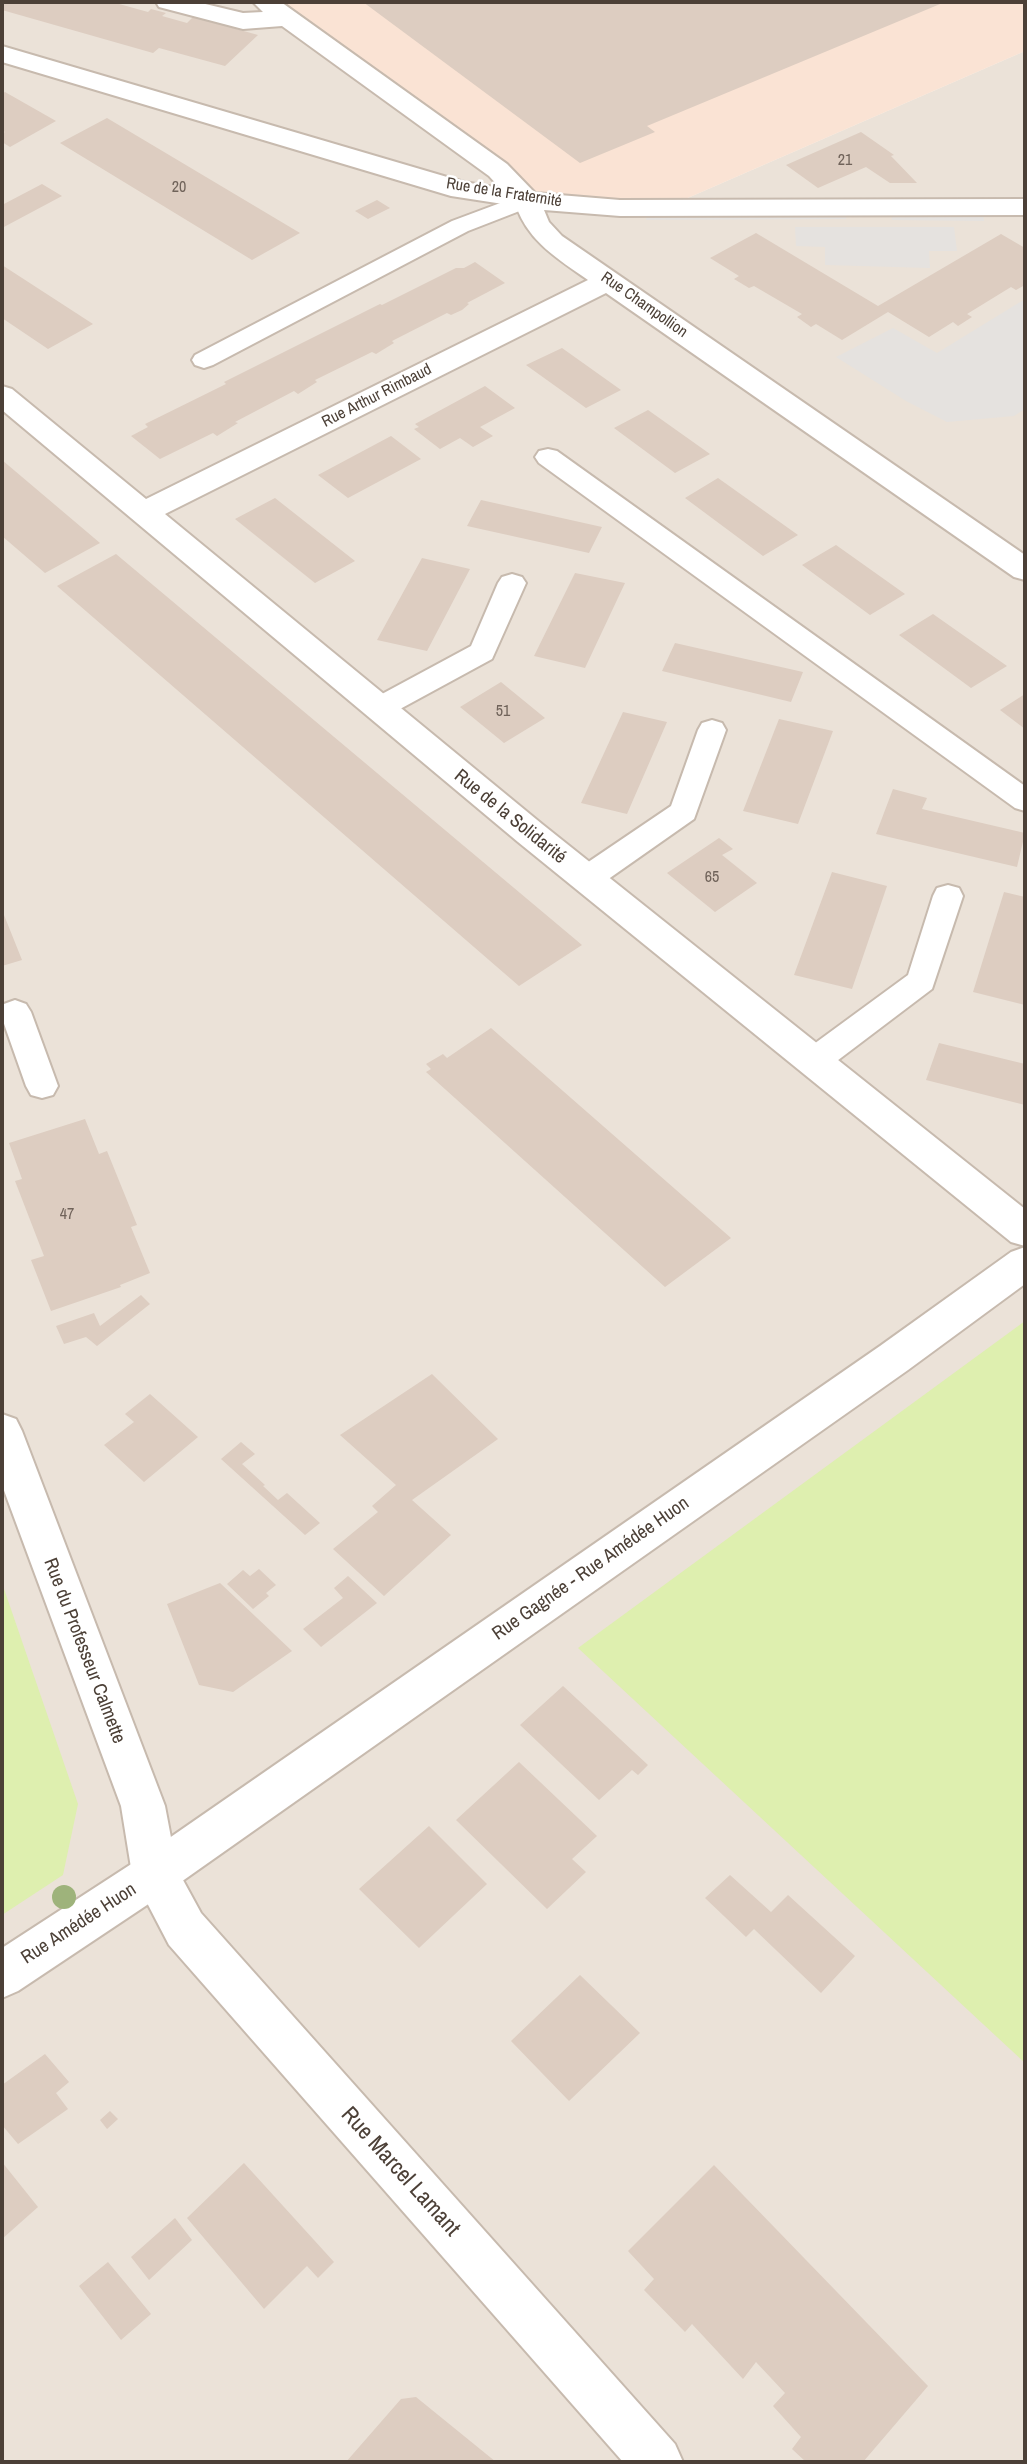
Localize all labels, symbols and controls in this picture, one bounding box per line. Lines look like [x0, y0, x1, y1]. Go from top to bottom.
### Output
house number: 21 [838, 151, 852, 171]
street label: Rue de la Fraternité [445, 174, 563, 212]
house number: 20 [172, 178, 186, 198]
street label: Rue Champollion [597, 268, 691, 342]
street label: Rue Arthur Rimbaud [319, 360, 435, 432]
house number: 51 [496, 702, 510, 722]
street label: Rue de la Solidarité [449, 765, 571, 869]
house number: 65 [705, 868, 719, 888]
house number: 47 [60, 1205, 74, 1225]
street label: Rue Gagnée - Rue Amédée Huon [488, 1492, 694, 1646]
street label: Rue du Professeur Calmette [38, 1555, 130, 1747]
street label: Rue Amédée Huon [17, 1878, 141, 1970]
street label: Rue Marcel Lamant [335, 2102, 465, 2242]

